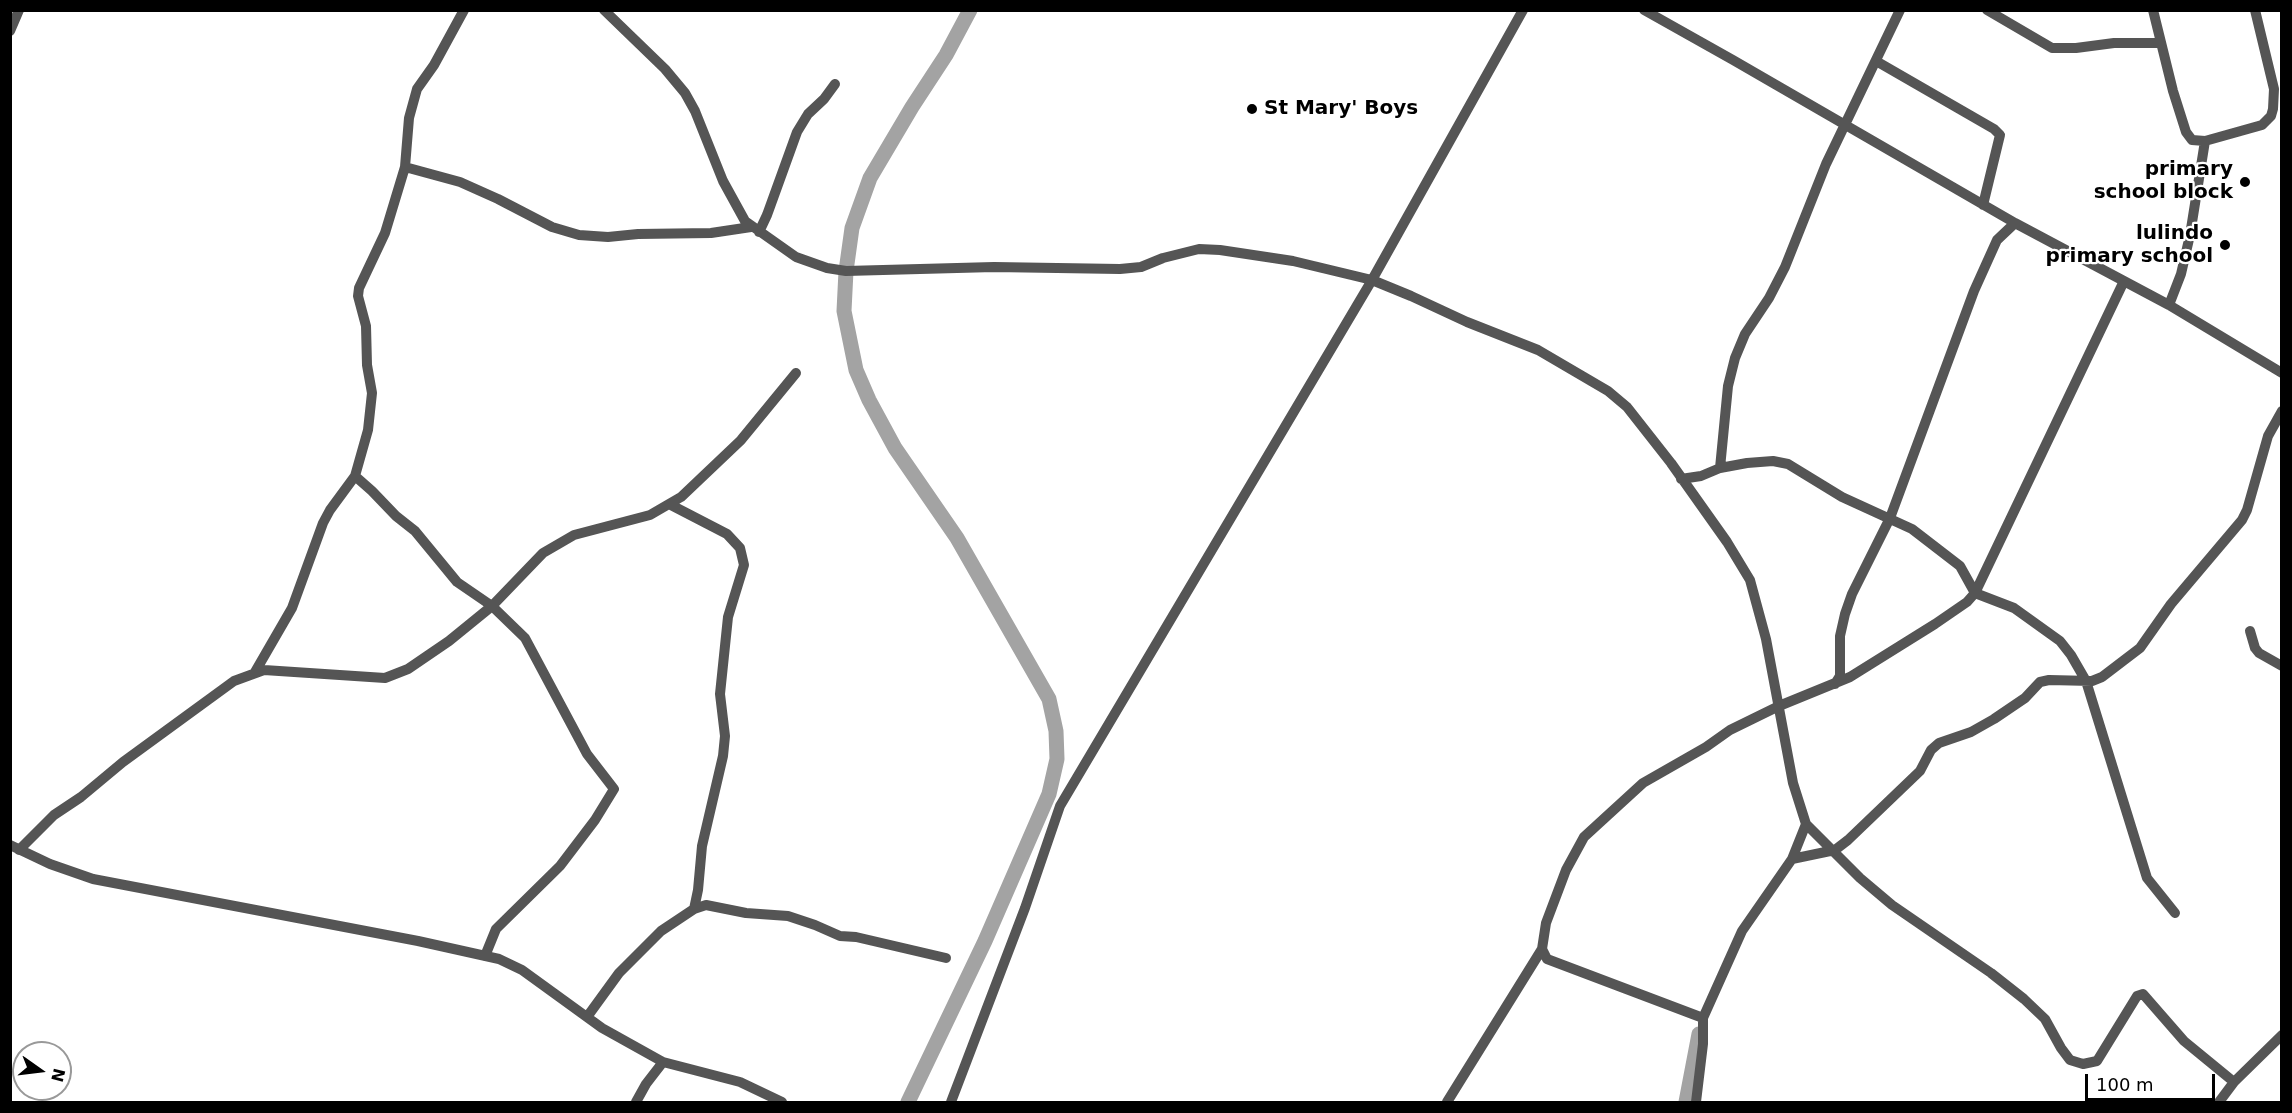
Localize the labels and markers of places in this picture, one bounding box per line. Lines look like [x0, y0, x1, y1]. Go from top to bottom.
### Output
place label: St Mary' Boys [1264, 97, 1418, 121]
marker: St Mary' Boys [1245, 102, 1259, 116]
place label: primary school block [2094, 158, 2233, 205]
marker: primary school block [2238, 175, 2252, 189]
place label: lulindo primary school [2045, 222, 2213, 269]
marker: lulindo primary school [2218, 238, 2232, 252]

